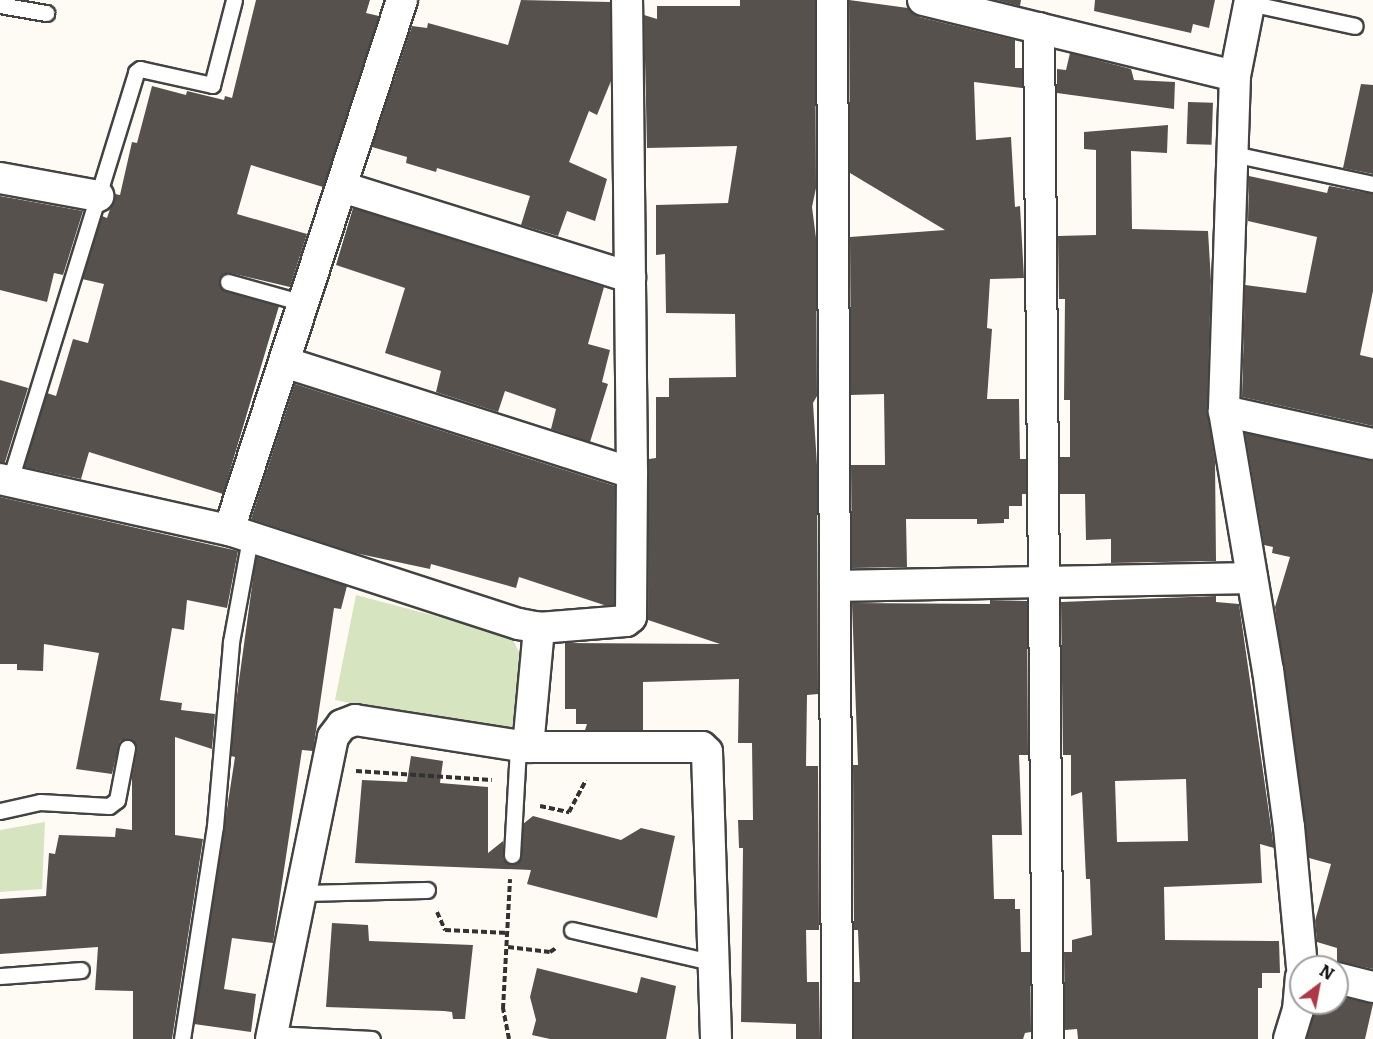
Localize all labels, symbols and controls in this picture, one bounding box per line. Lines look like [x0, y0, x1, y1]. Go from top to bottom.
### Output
north arrow [1289, 955, 1349, 1015]
text: N [1315, 958, 1340, 985]

